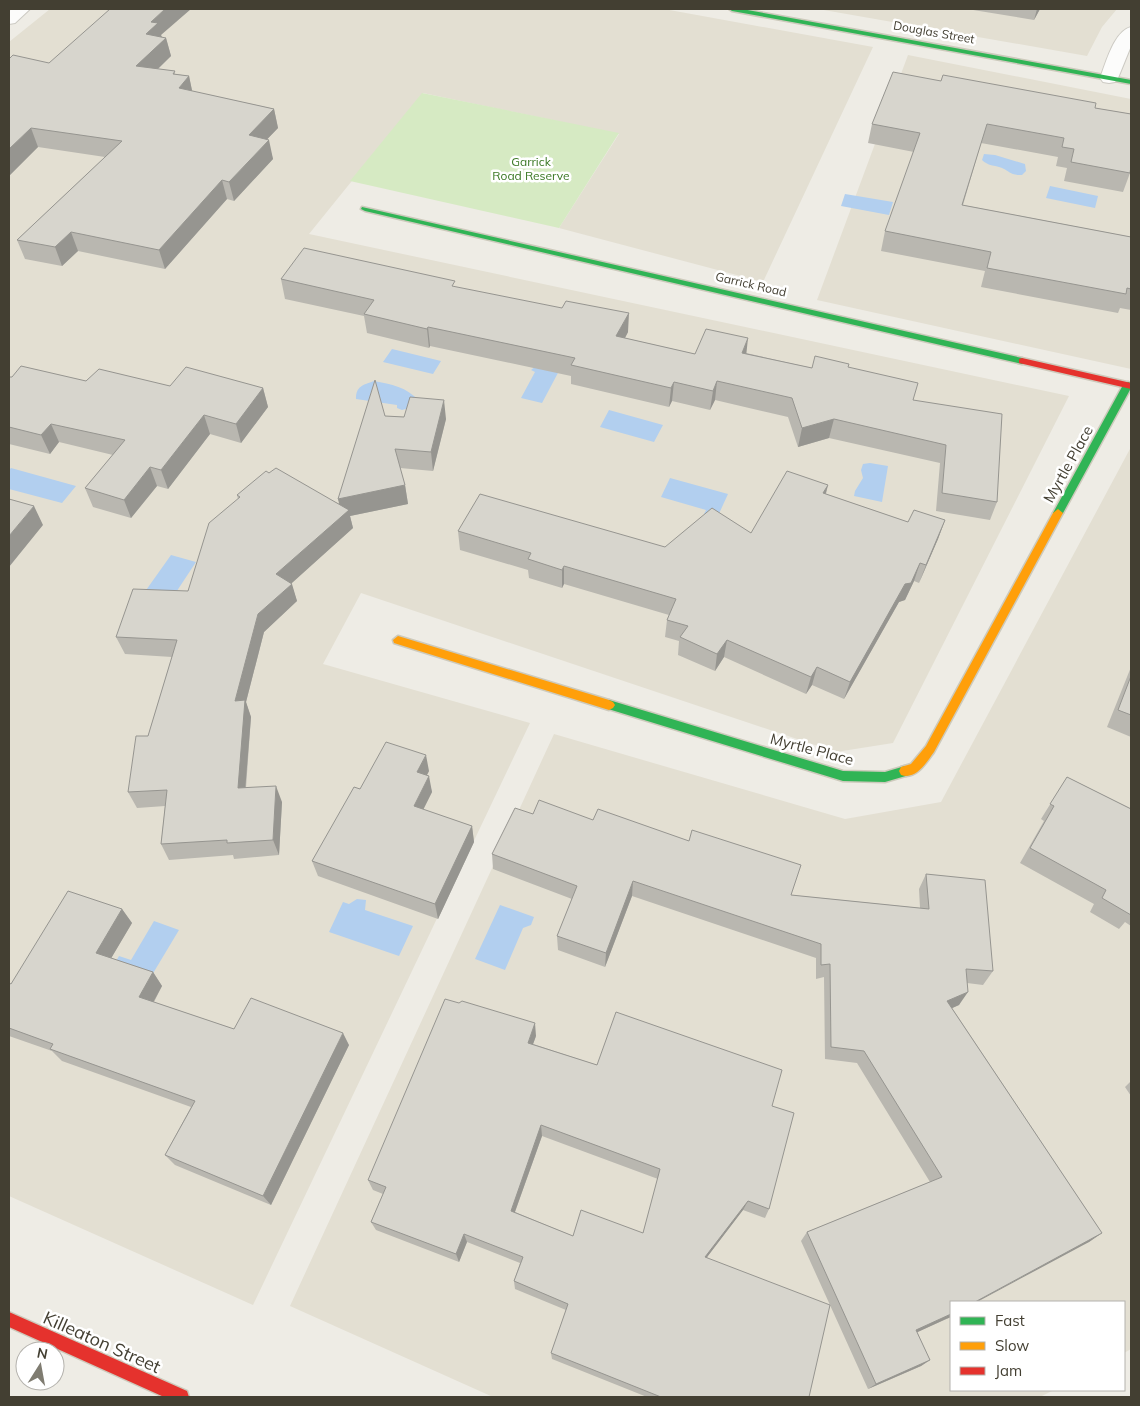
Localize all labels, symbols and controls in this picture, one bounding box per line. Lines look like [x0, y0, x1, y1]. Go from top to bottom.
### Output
street label: Douglas Street [892, 17, 976, 47]
park label: Garrick Road Reserve [492, 154, 570, 183]
street label: Garrick Road [714, 269, 788, 299]
street label: Myrtle Place [1039, 422, 1097, 506]
street label: Myrtle Place [768, 729, 856, 769]
legend [950, 1301, 1125, 1391]
street label: Killeaton Street [40, 1306, 164, 1378]
text: Fast [995, 1311, 1025, 1330]
text: Slow [995, 1336, 1029, 1355]
north arrow [15, 1341, 65, 1391]
text: N [36, 1343, 49, 1363]
text: Jam [995, 1361, 1022, 1380]

